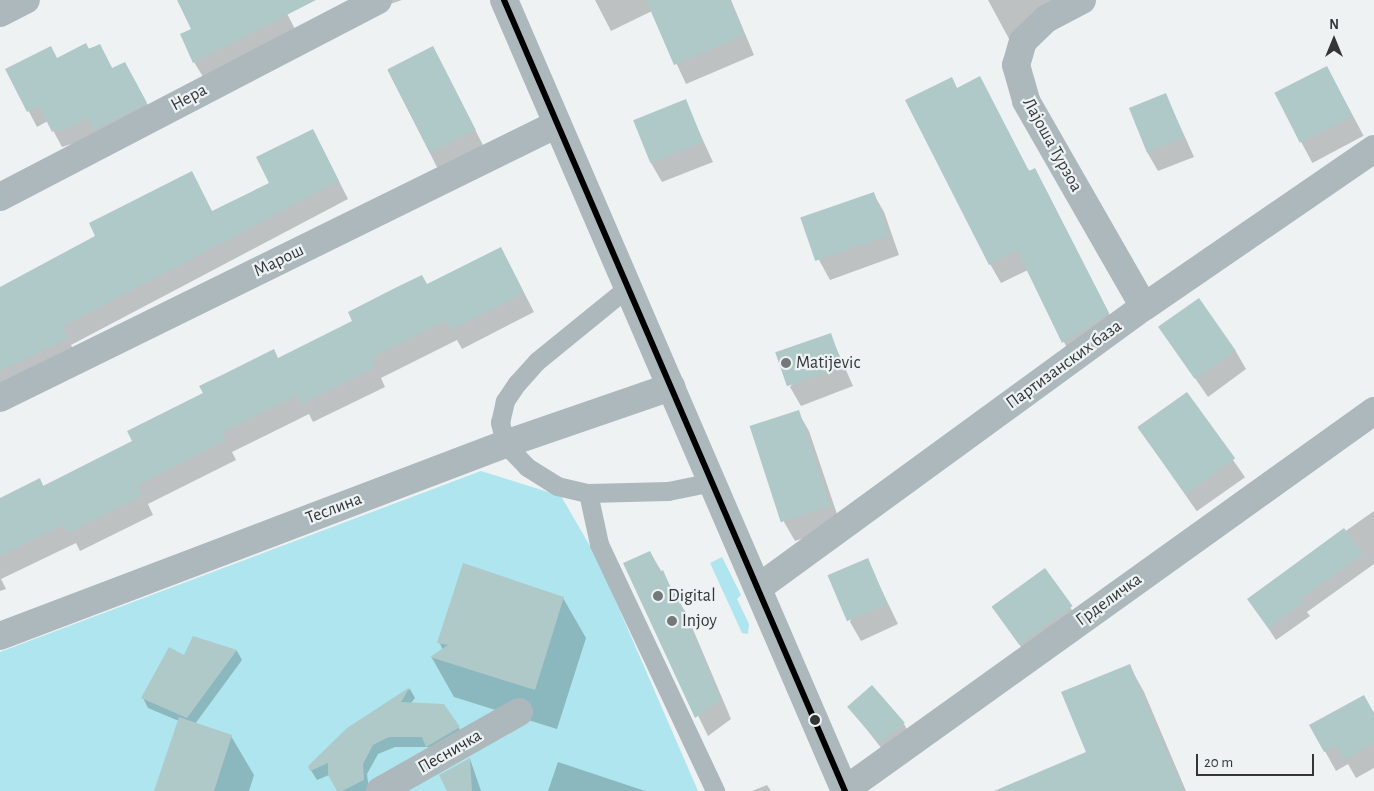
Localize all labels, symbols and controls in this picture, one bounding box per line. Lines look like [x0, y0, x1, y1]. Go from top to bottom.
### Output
north arrow [1309, 15, 1359, 65]
text: N [1329, 18, 1339, 32]
street label: Нера [167, 80, 211, 116]
street label: Лајоша Турзоа [1017, 94, 1087, 196]
street label: Марош [250, 240, 308, 282]
street label: Партизанских база [1002, 316, 1126, 414]
place label: Matijevic [796, 352, 860, 374]
marker: Matijevic [780, 357, 792, 369]
street label: Теслина [303, 488, 365, 530]
street label: Грделичка [1072, 569, 1146, 631]
place label: Digital [668, 585, 716, 607]
marker: Digital [652, 590, 664, 602]
place label: Injoy [682, 610, 717, 632]
marker: Injoy [666, 615, 678, 627]
unlabelled marker [810, 715, 820, 725]
street label: Песничка [414, 725, 486, 779]
scale bar [1199, 744, 1316, 776]
text: 20 m [1204, 755, 1233, 770]

